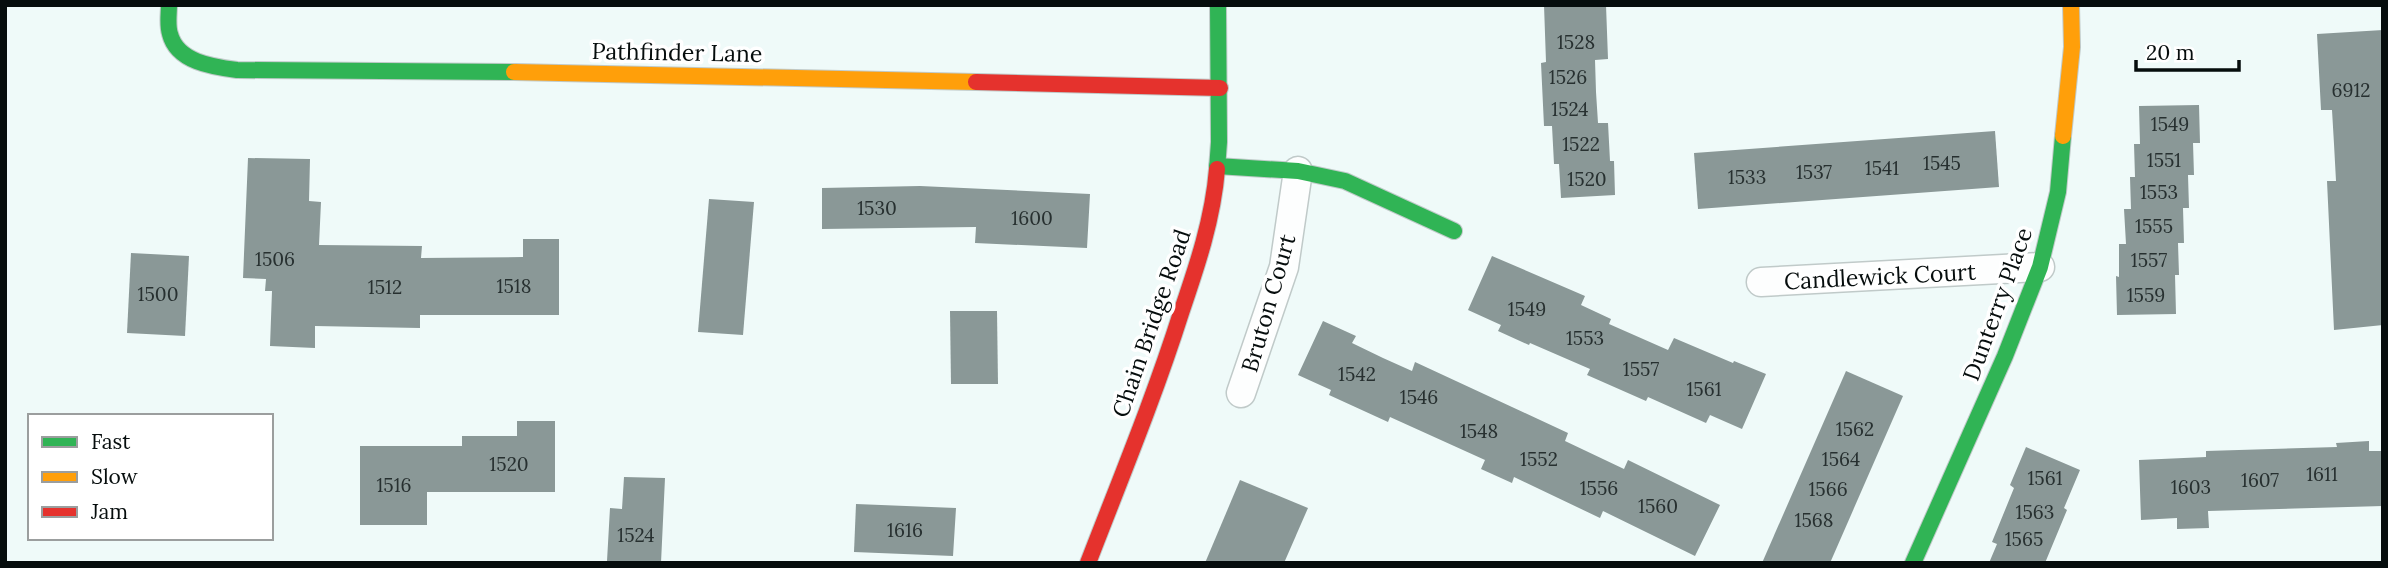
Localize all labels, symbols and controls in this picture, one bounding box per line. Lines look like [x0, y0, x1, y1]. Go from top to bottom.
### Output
scale bar [2136, 28, 2239, 72]
house number: 1528 [1557, 30, 1595, 54]
street label: Pathfinder Lane [591, 36, 763, 68]
text: 20 m [2146, 39, 2195, 66]
house number: 1526 [1549, 65, 1587, 89]
house number: 6912 [2331, 78, 2371, 102]
house number: 1524 [1551, 97, 1589, 121]
house number: 1549 [2151, 112, 2189, 136]
house number: 1522 [1562, 132, 1600, 156]
house number: 1551 [2147, 148, 2181, 172]
house number: 1545 [1923, 151, 1961, 175]
house number: 1541 [1865, 156, 1899, 180]
house number: 1537 [1796, 160, 1832, 184]
house number: 1533 [1728, 165, 1766, 189]
house number: 1520 [1567, 167, 1607, 191]
house number: 1553 [2140, 180, 2178, 204]
house number: 1530 [857, 196, 897, 220]
house number: 1600 [1011, 206, 1053, 230]
house number: 1555 [2135, 214, 2173, 238]
street label: Dunterry Place [1956, 223, 2038, 385]
street label: Chain Bridge Road [1105, 225, 1197, 421]
street label: Bruton Court [1234, 230, 1302, 375]
house number: 1506 [255, 247, 295, 271]
house number: 1557 [2131, 248, 2167, 272]
street label: Candlewick Court [1783, 256, 1977, 296]
house number: 1518 [497, 274, 531, 298]
house number: 1512 [368, 275, 402, 299]
house number: 1500 [138, 282, 178, 306]
house number: 1559 [2127, 283, 2165, 307]
house number: 1549 [1508, 297, 1546, 321]
house number: 1553 [1566, 326, 1604, 350]
house number: 1557 [1623, 357, 1659, 381]
house number: 1542 [1338, 362, 1376, 386]
house number: 1561 [1686, 377, 1722, 401]
house number: 1546 [1400, 385, 1438, 409]
legend [28, 414, 273, 540]
house number: 1562 [1836, 417, 1874, 441]
house number: 1548 [1460, 419, 1498, 443]
text: Fast [91, 428, 131, 455]
house number: 1552 [1520, 447, 1558, 471]
house number: 1564 [1822, 447, 1860, 471]
house number: 1520 [489, 452, 529, 476]
house number: 1611 [2306, 462, 2338, 486]
text: Slow [91, 463, 138, 490]
house number: 1561 [2027, 466, 2063, 490]
house number: 1607 [2241, 468, 2279, 492]
house number: 1516 [376, 473, 412, 497]
house number: 1603 [2171, 475, 2211, 499]
house number: 1556 [1580, 476, 1618, 500]
house number: 1566 [1808, 477, 1848, 501]
house number: 1560 [1638, 494, 1678, 518]
text: Jam [90, 498, 128, 525]
house number: 1563 [2016, 500, 2054, 524]
house number: 1568 [1795, 508, 1833, 532]
house number: 1616 [887, 518, 923, 542]
house number: 1524 [617, 523, 655, 547]
house number: 1565 [2005, 527, 2043, 551]

